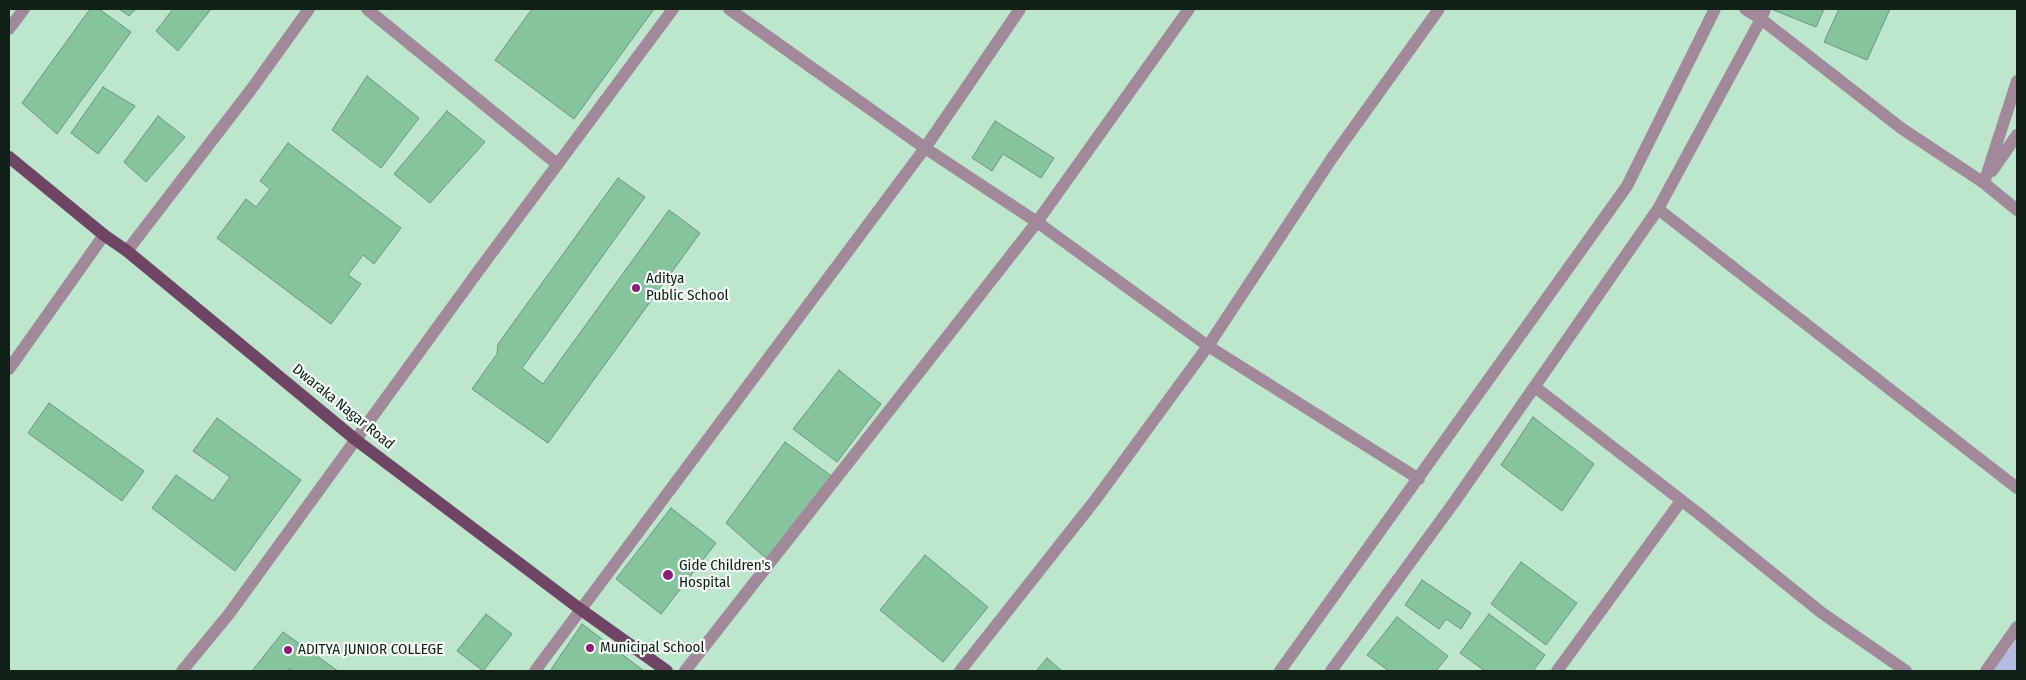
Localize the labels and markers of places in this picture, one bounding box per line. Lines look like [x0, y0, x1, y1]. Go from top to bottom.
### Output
place label: Aditya Public School [646, 270, 728, 305]
marker: Aditya Public School [630, 282, 642, 294]
place label: Gide Children's Hospital [679, 557, 771, 592]
marker: Gide Children's Hospital [661, 568, 675, 582]
place label: Municipal School [600, 639, 704, 657]
place label: ADITYA JUNIOR COLLEGE [298, 641, 443, 659]
marker: Municipal School [584, 642, 596, 654]
marker: ADITYA JUNIOR COLLEGE [282, 644, 294, 656]

